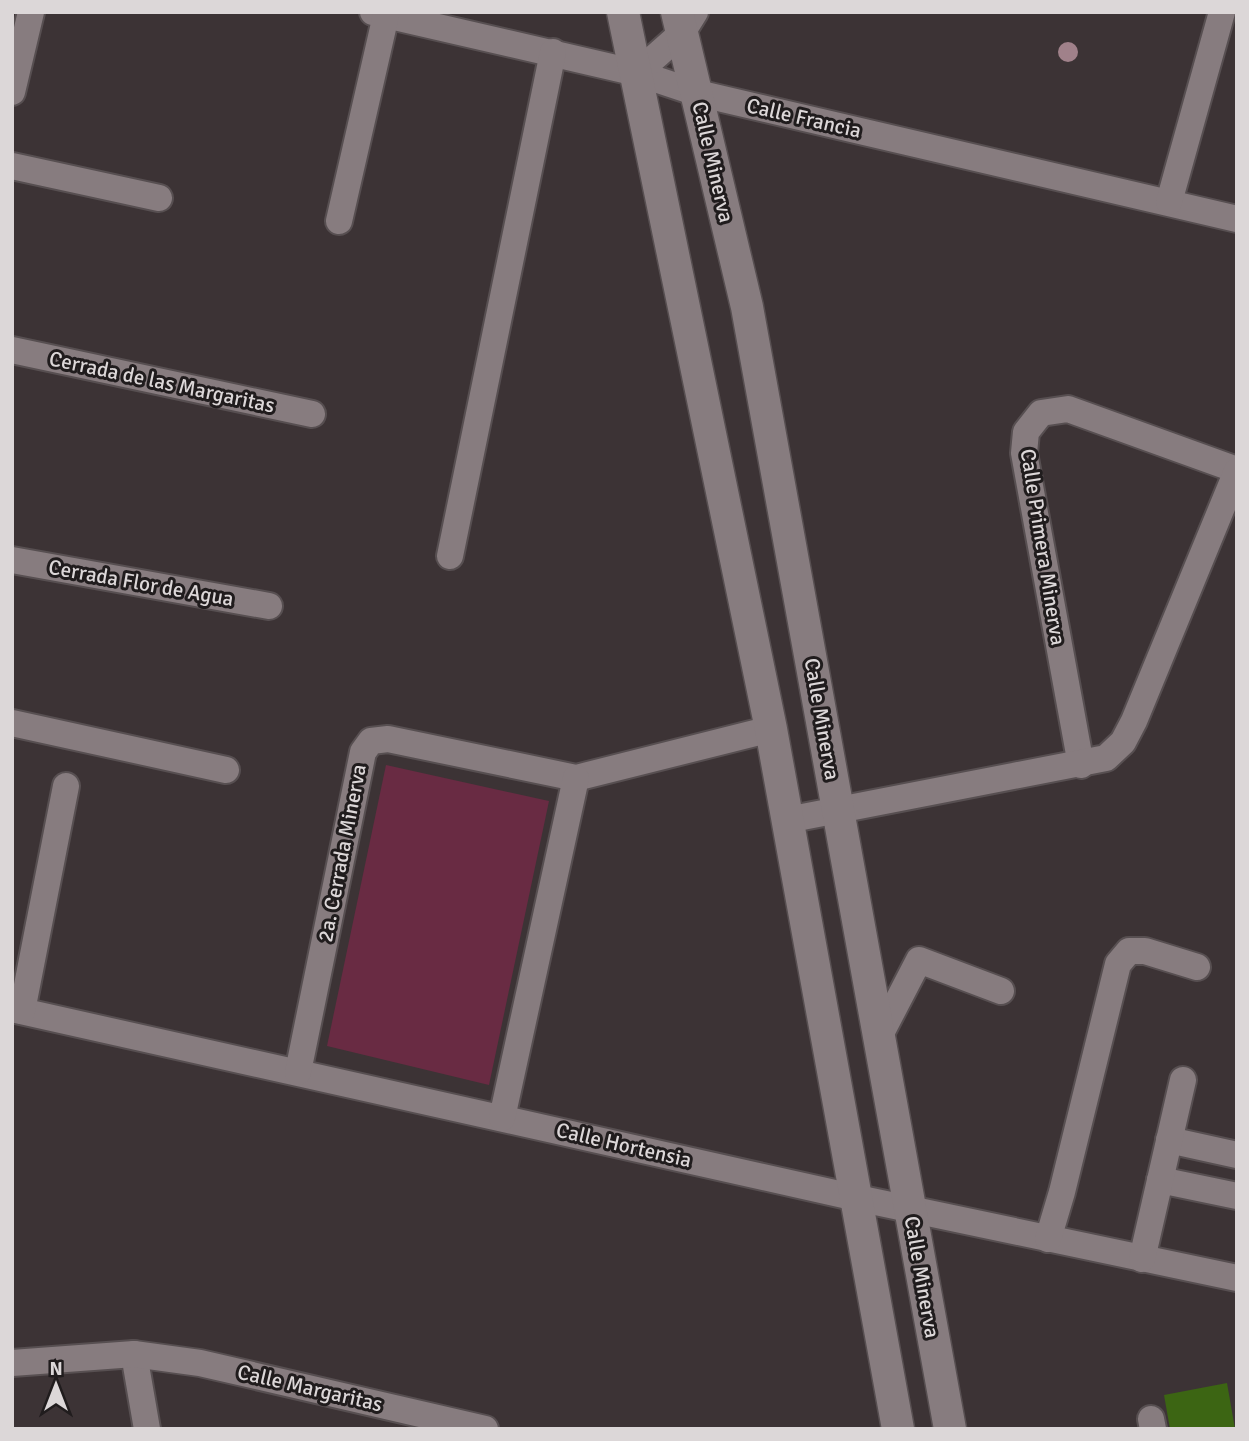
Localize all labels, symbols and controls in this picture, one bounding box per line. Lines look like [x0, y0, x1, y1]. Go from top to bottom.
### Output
street label: Calle Francia [744, 92, 864, 144]
street label: Calle Minerva [686, 99, 740, 225]
street label: Cerrada de las Margaritas [47, 345, 277, 419]
street label: Calle Primera Minerva [1015, 447, 1071, 647]
street label: Cerrada Flor de Agua [46, 554, 236, 612]
street label: Calle Minerva [798, 656, 846, 782]
street label: 2a. Cerrada Minerva [312, 762, 372, 944]
street label: Calle Hortensia [554, 1117, 694, 1173]
street label: Calle Minerva [898, 1214, 946, 1340]
north arrow [21, 1350, 91, 1420]
text: N [49, 1357, 63, 1381]
street label: Calle Margaritas [235, 1359, 385, 1417]

